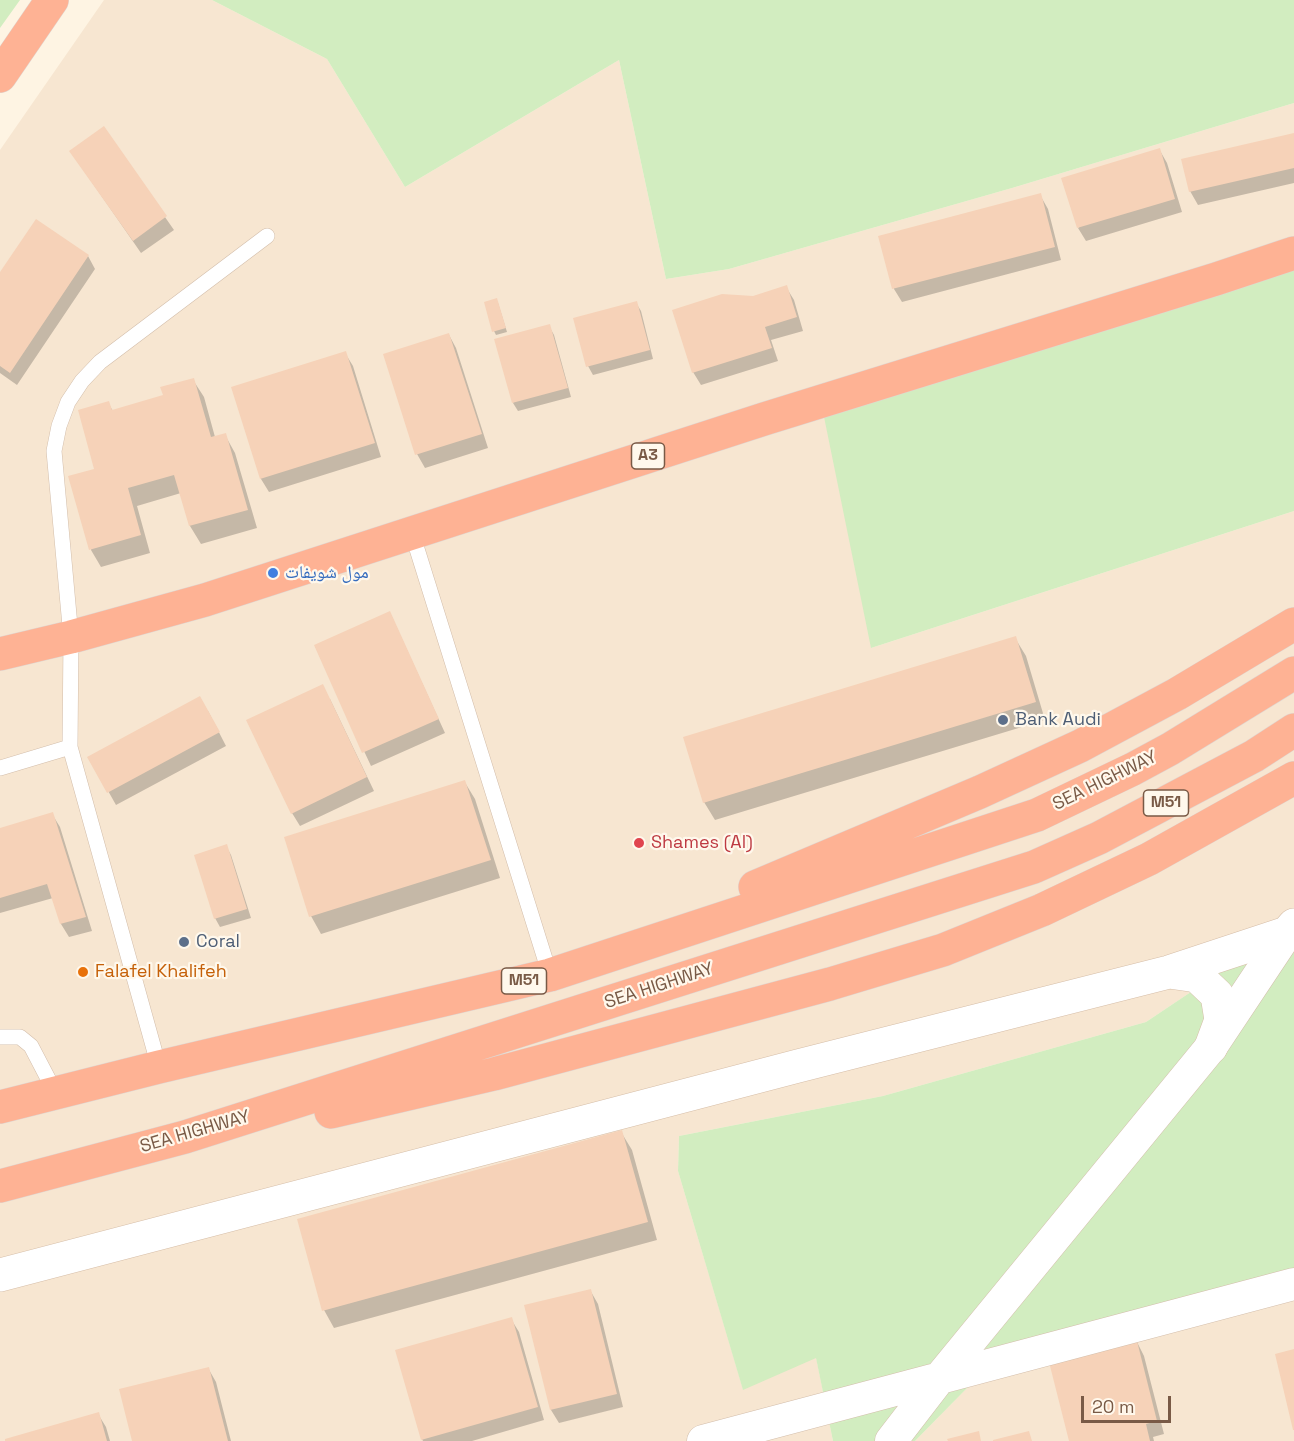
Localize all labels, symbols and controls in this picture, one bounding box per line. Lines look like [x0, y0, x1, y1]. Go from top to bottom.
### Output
road number: A3 [632, 443, 664, 469]
place label: مول شويفات [285, 562, 369, 584]
marker: مول شويفات [266, 566, 280, 580]
place label: Bank Audi [1015, 709, 1101, 731]
marker: Bank Audi [996, 713, 1010, 727]
street label: SEA HIGHWAY [1049, 746, 1161, 816]
road number: M51 [1144, 790, 1188, 816]
place label: Shames (Al) [651, 832, 753, 854]
marker: Shames (Al) [632, 836, 646, 850]
place label: Coral [196, 931, 240, 953]
marker: Coral [177, 935, 191, 949]
street label: SEA HIGHWAY [602, 958, 716, 1014]
place label: Falafel Khalifeh [95, 961, 227, 983]
marker: Falafel Khalifeh [76, 965, 90, 979]
road number: M51 [502, 968, 546, 994]
street label: SEA HIGHWAY [138, 1106, 252, 1158]
scale bar [1084, 1384, 1174, 1422]
text: 20 m [1092, 1395, 1135, 1418]

